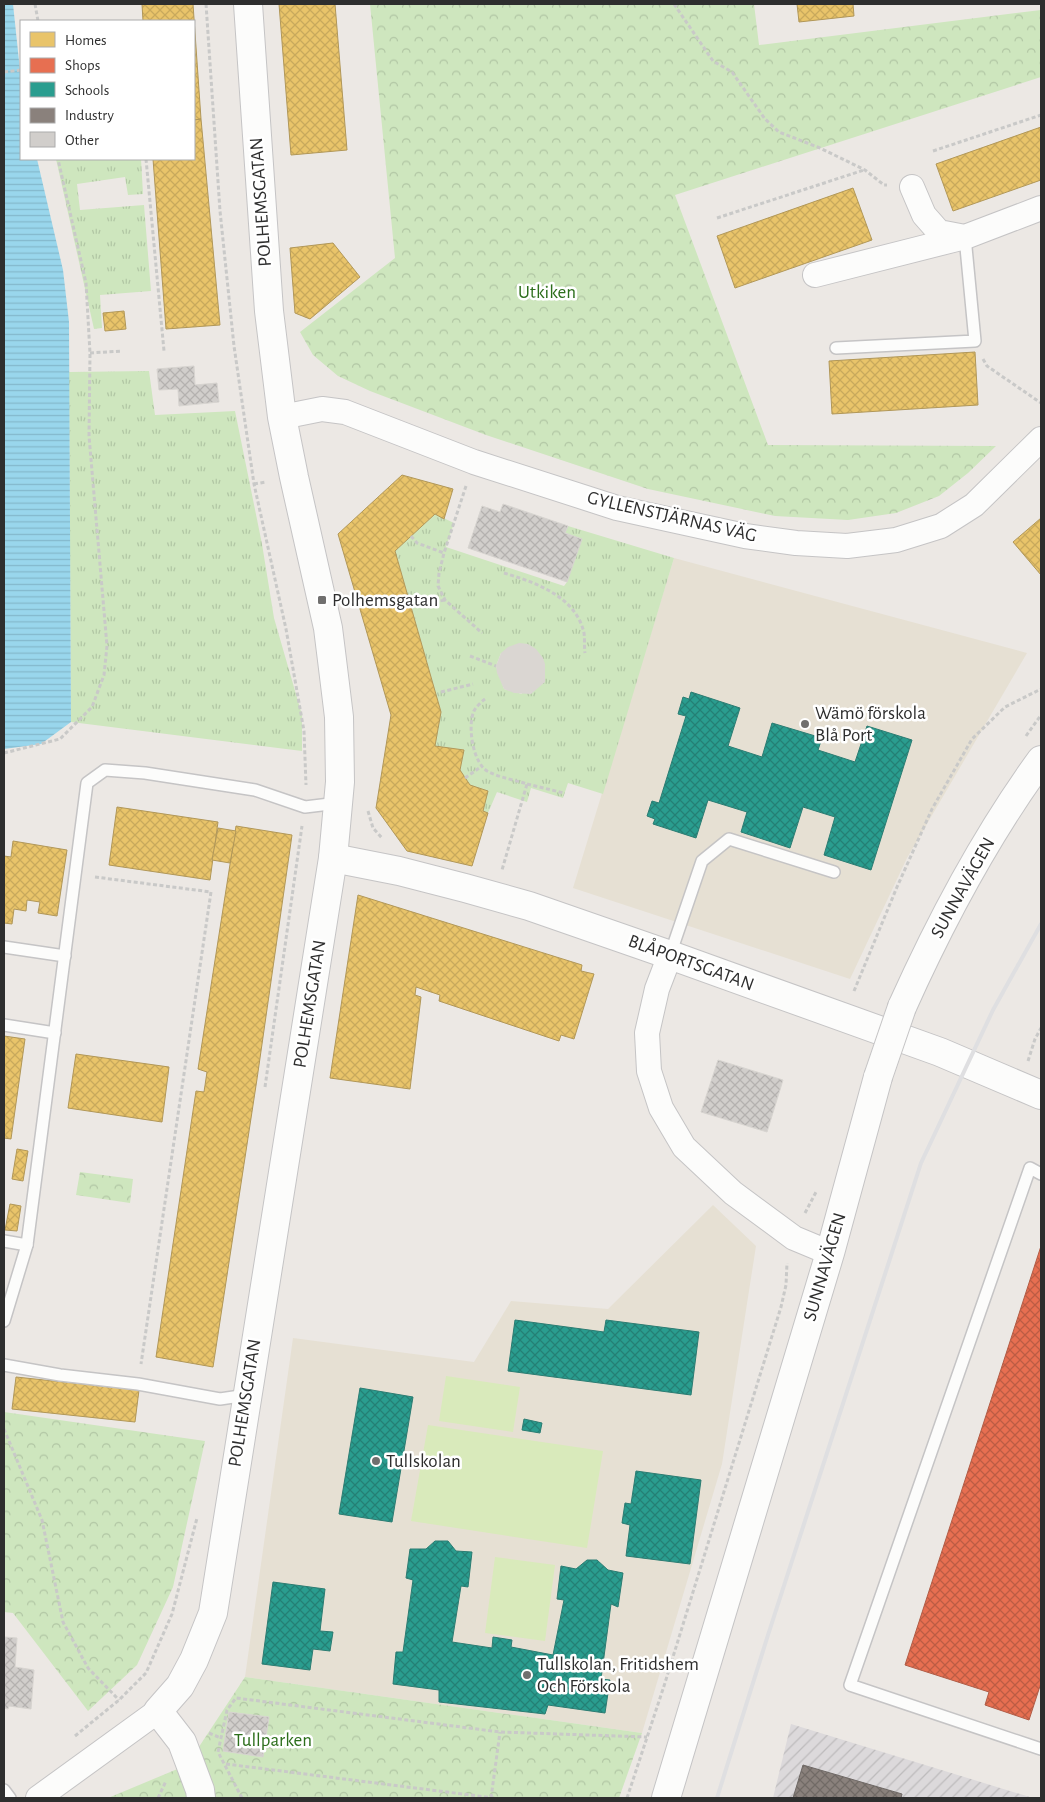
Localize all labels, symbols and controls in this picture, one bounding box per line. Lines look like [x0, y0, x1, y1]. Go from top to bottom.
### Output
legend [20, 20, 195, 160]
text: Homes [65, 33, 107, 48]
text: Shops [65, 58, 100, 73]
text: Schools [65, 83, 109, 98]
text: Industry [65, 108, 114, 123]
text: Other [65, 133, 99, 148]
street label: POLHEMSGATAN [247, 137, 275, 267]
park label: Utkiken [518, 283, 576, 302]
street label: GYLLENSTJÄRNAS VÄG [585, 487, 759, 546]
place label: Polhemsgatan [332, 591, 438, 610]
marker: Polhemsgatan [316, 594, 328, 606]
place label: Wämö förskola Blå Port [815, 704, 926, 745]
marker: Wämö förskola Blå Port [799, 718, 811, 730]
street label: SUNNAVÄGEN [927, 834, 998, 942]
street label: BLÅPORTSGATAN [626, 930, 757, 995]
street label: POLHEMSGATAN [290, 939, 330, 1069]
street label: SUNNAVÄGEN [799, 1210, 850, 1323]
street label: POLHEMSGATAN [225, 1338, 265, 1468]
place label: Tullskolan [386, 1452, 461, 1471]
marker: Tullskolan [370, 1455, 382, 1467]
place label: Tullskolan, Fritidshem Och Förskola [537, 1655, 699, 1696]
marker: Tullskolan, Fritidshem Och Förskola [521, 1669, 533, 1681]
park label: Tullparken [234, 1731, 312, 1750]

